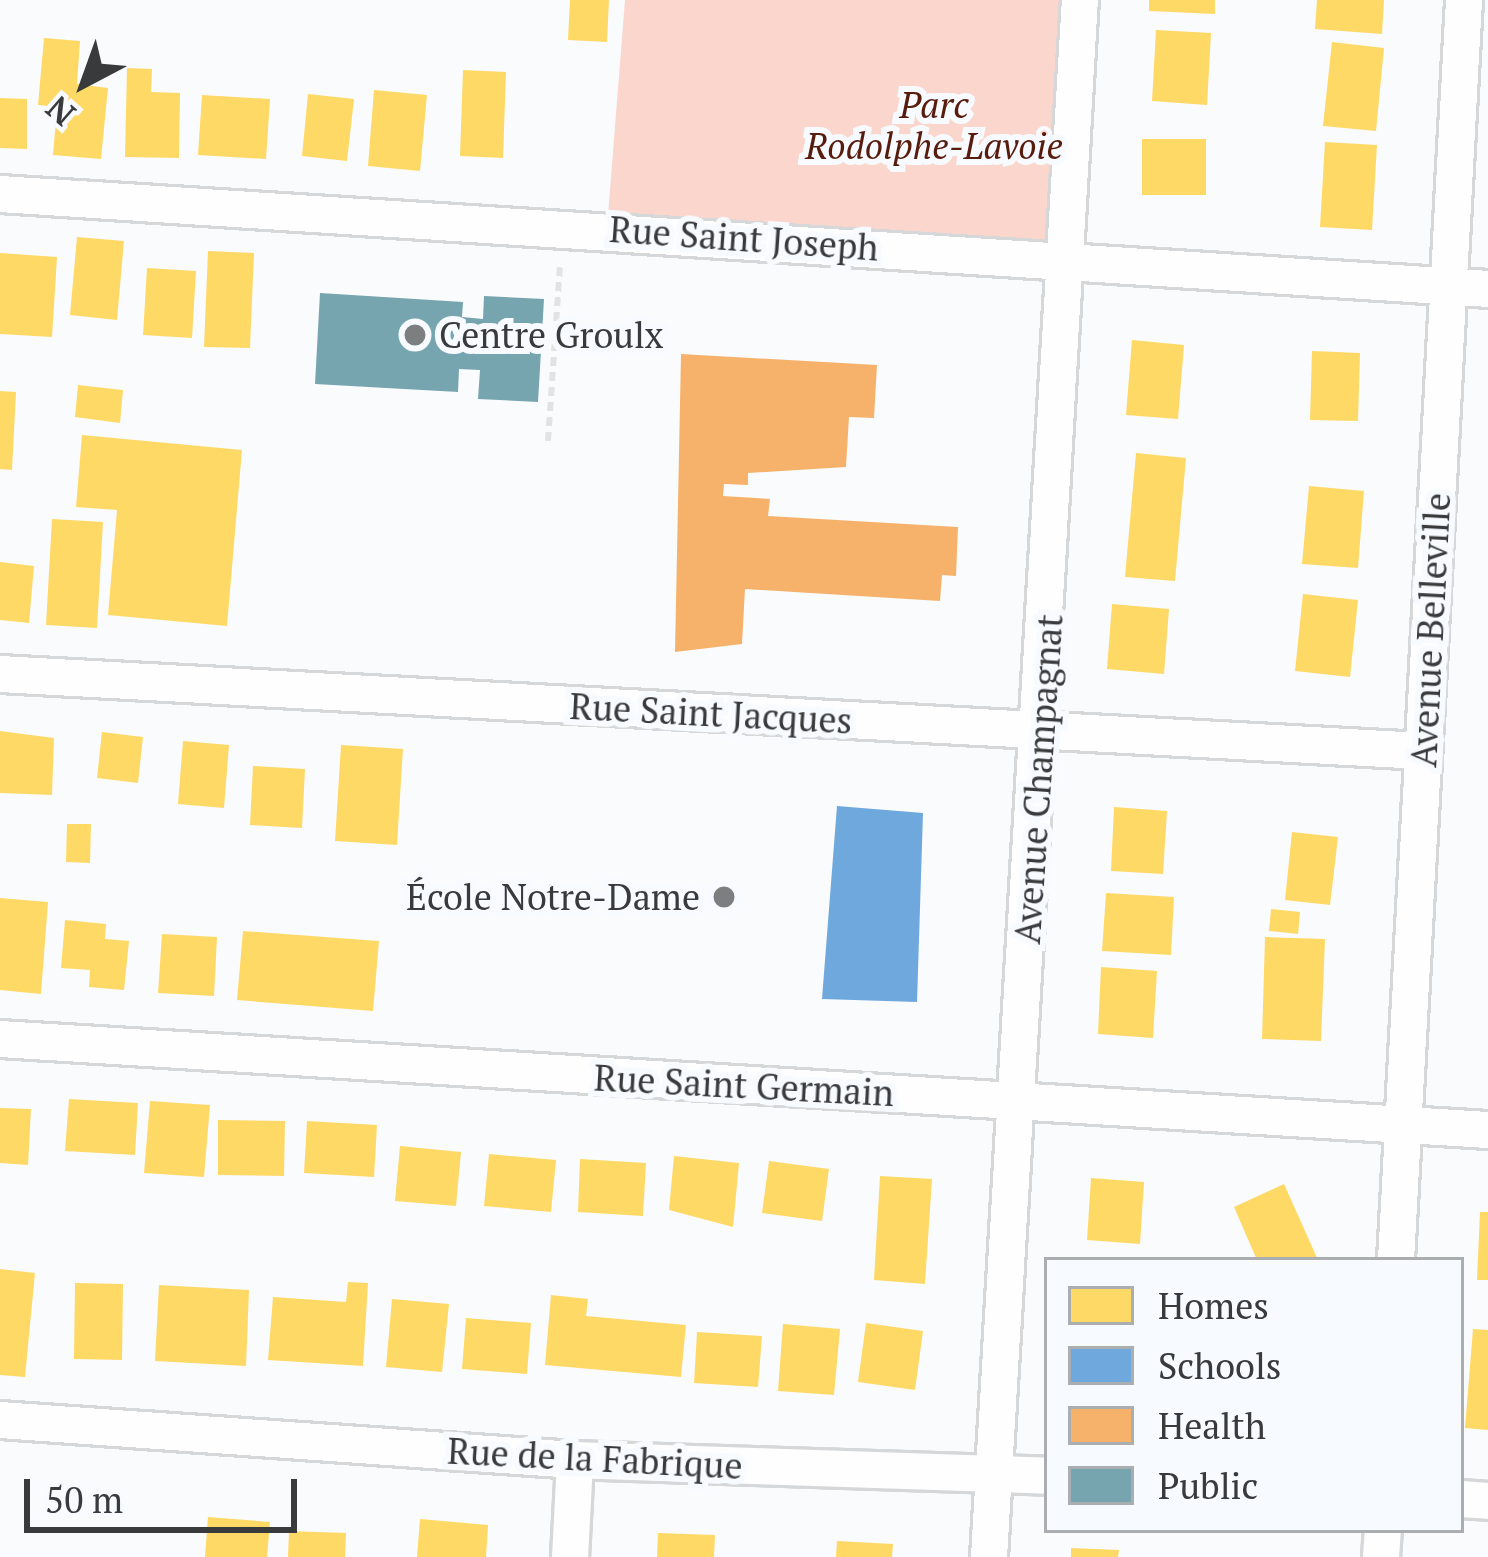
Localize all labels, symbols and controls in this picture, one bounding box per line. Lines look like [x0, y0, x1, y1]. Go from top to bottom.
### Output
north arrow [24, 24, 144, 144]
park label: Parc Rodolphe-Lavoie [805, 82, 1063, 167]
text: N [37, 87, 84, 136]
street label: Rue Saint Joseph [608, 207, 880, 269]
place label: Centre Groulx [439, 313, 664, 357]
marker: Centre Groulx [402, 322, 428, 348]
street label: Avenue Belleville [1401, 492, 1459, 768]
street label: Avenue Champagnat [1005, 613, 1071, 945]
street label: Rue Saint Jacques [569, 684, 853, 742]
place label: École Notre-Dame [406, 875, 700, 919]
marker: École Notre-Dame [711, 884, 737, 910]
street label: Rue Saint Germain [593, 1056, 895, 1114]
legend [1044, 1257, 1464, 1533]
text: Homes [1158, 1282, 1269, 1329]
text: Schools [1158, 1342, 1281, 1389]
text: Health [1158, 1402, 1266, 1449]
street label: Rue de la Fabrique [446, 1429, 744, 1487]
scale bar [30, 1455, 303, 1529]
text: Public [1158, 1462, 1258, 1509]
text: 50 m [45, 1476, 123, 1523]

